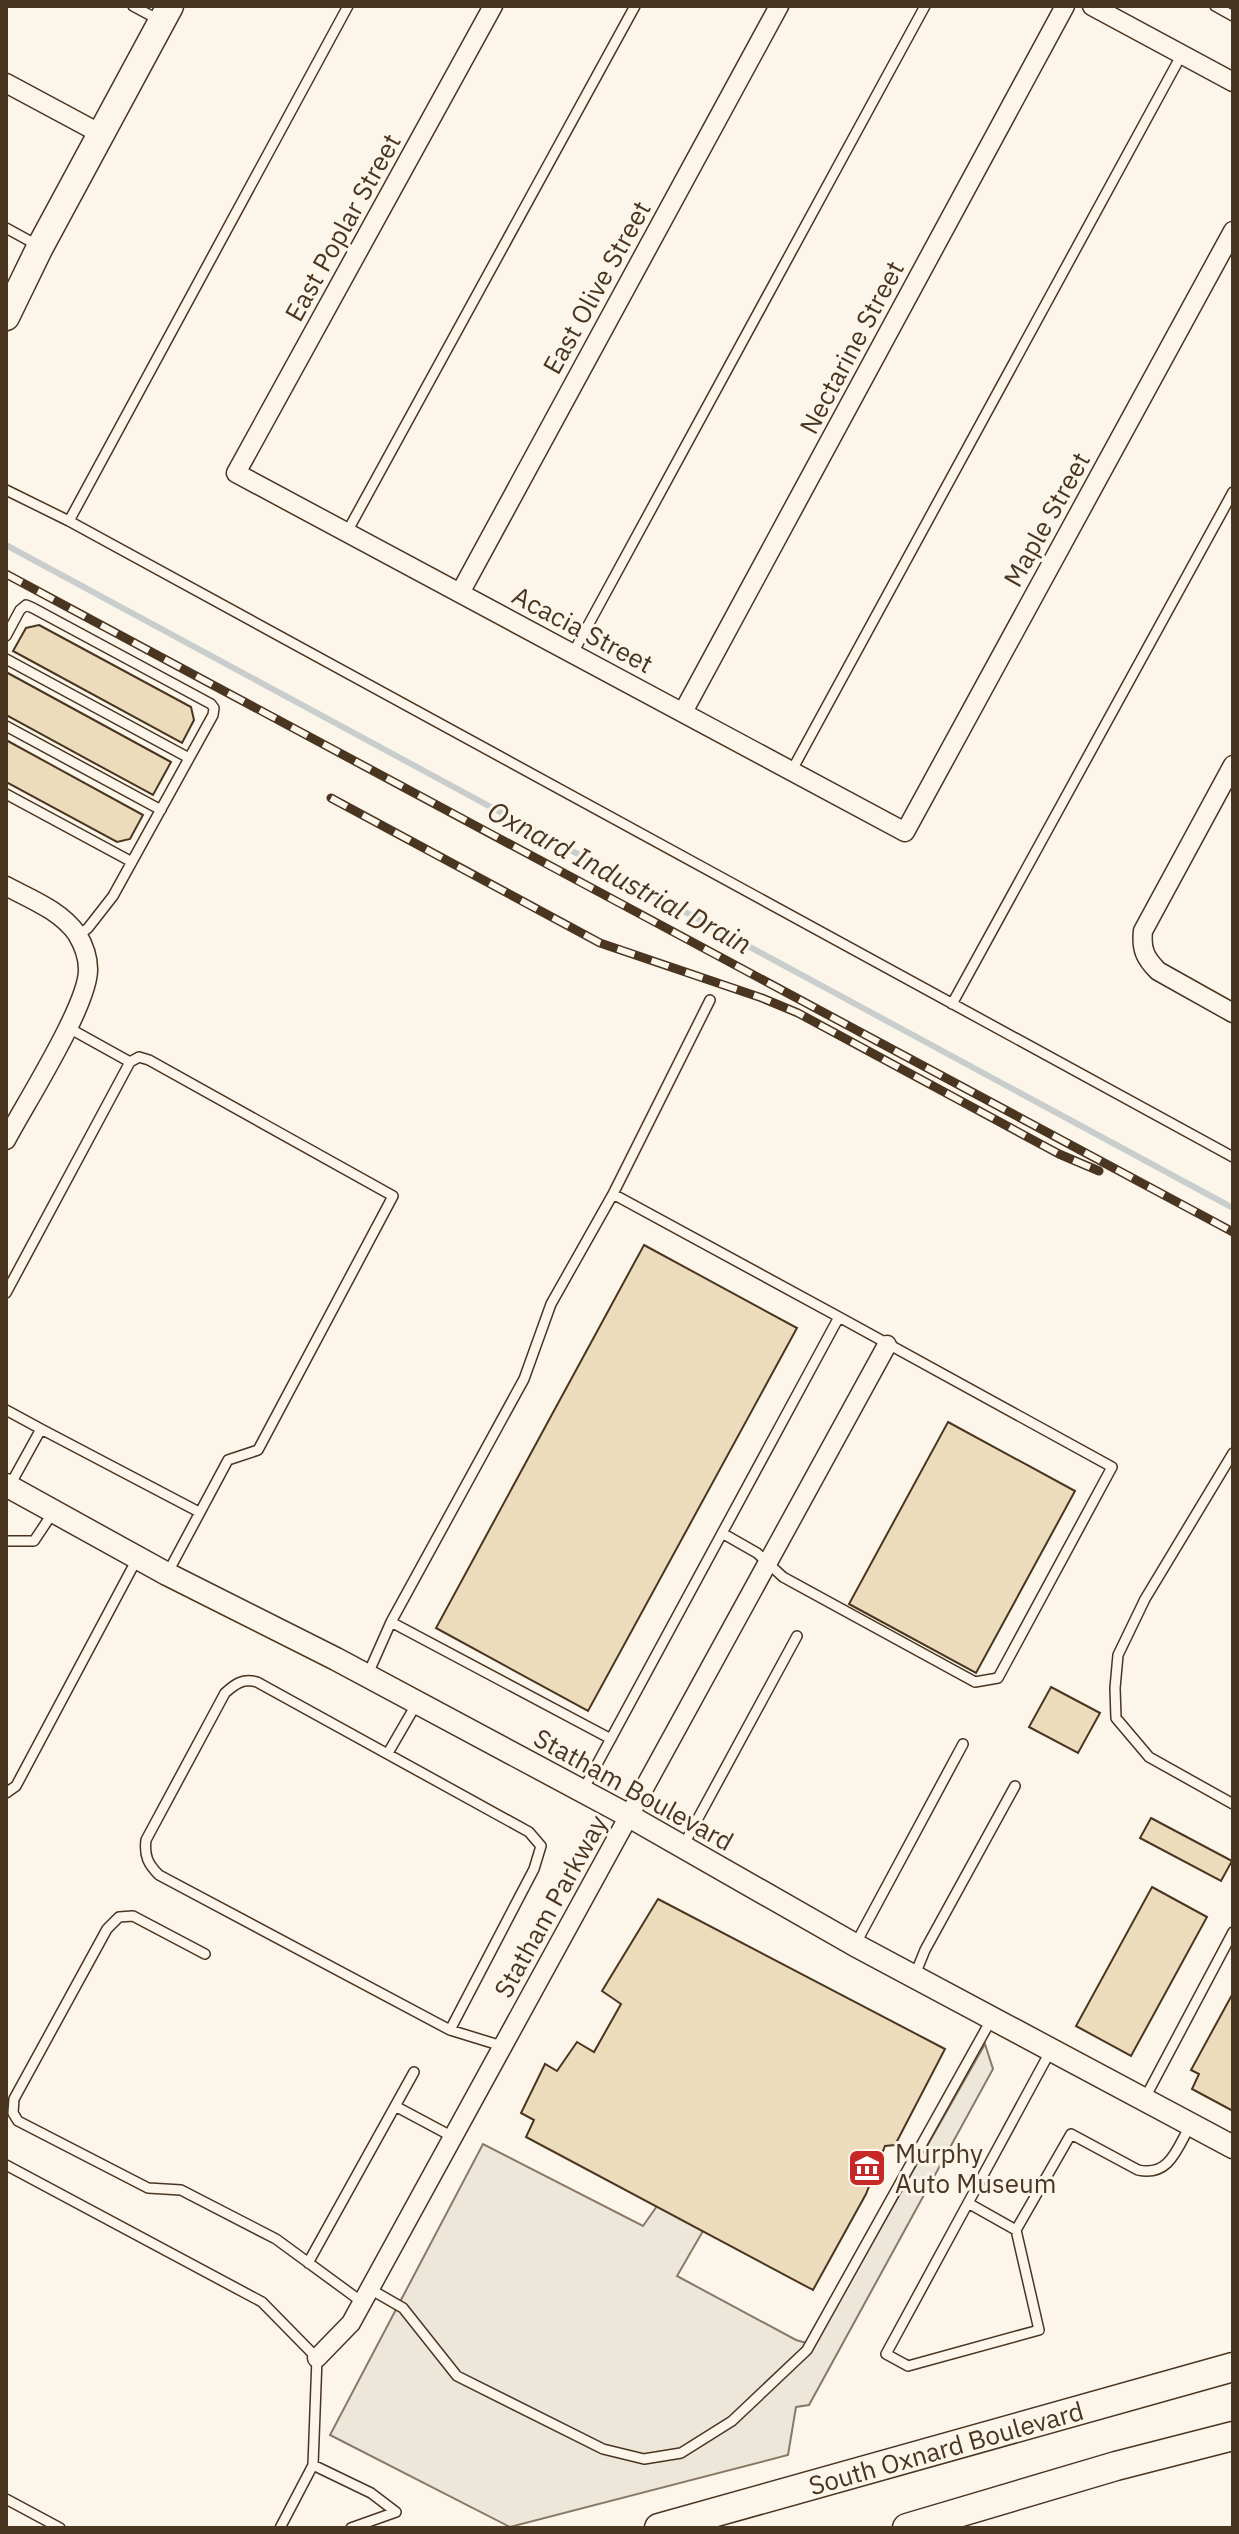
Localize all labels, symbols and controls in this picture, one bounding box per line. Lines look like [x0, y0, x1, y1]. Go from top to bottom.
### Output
street label: East Poplar Street [276, 127, 408, 327]
street label: East Olive Street [534, 194, 658, 380]
street label: Nectarine Street [791, 255, 911, 439]
street label: Maple Street [995, 446, 1097, 592]
street label: Acacia Street [507, 578, 659, 680]
water label: Oxnard Industrial Drain [482, 792, 758, 962]
street label: Statham Boulevard [528, 1720, 740, 1858]
street label: Statham Parkway [486, 1809, 614, 2003]
place label: Murphy Auto Museum [895, 2136, 1056, 2200]
museum icon: Murphy Auto Museum [846, 2147, 888, 2189]
street label: South Oxnard Boulevard [805, 2393, 1087, 2502]

